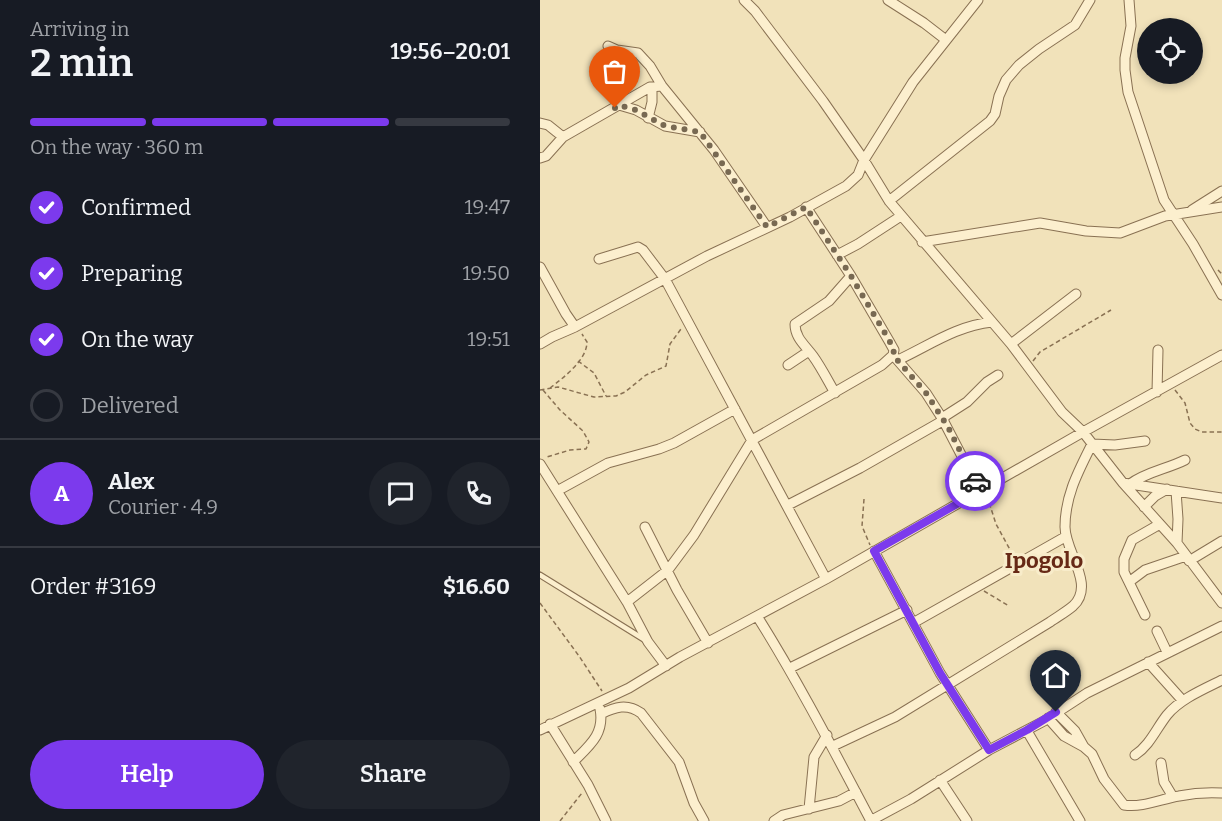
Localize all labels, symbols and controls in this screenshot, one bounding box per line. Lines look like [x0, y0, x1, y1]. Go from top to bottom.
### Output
text: Arriving in [30, 17, 129, 41]
map controls [1137, 18, 1203, 84]
button: locate [1137, 18, 1203, 84]
text: 19:56–20:01 [390, 38, 510, 65]
text: 2 min [30, 40, 133, 86]
pin [589, 46, 640, 108]
icon: bag [598, 55, 631, 88]
text: On the way · 360 m [30, 135, 203, 159]
icon: check [30, 191, 63, 224]
text: Confirmed [81, 194, 191, 221]
text: 19:47 [464, 195, 510, 219]
icon: check [30, 257, 63, 290]
text: Preparing [81, 260, 183, 287]
text: 19:50 [462, 261, 510, 285]
icon: check [30, 323, 63, 356]
text: On the way [81, 326, 193, 353]
text: 19:51 [467, 327, 510, 351]
text: Delivered [81, 392, 179, 419]
courier [945, 451, 1005, 511]
button: chat [369, 462, 432, 525]
button: phone [447, 462, 510, 525]
icon: car [959, 465, 992, 498]
text: Alex [108, 468, 154, 495]
text: A [54, 480, 69, 507]
text: Courier · 4.9 [108, 495, 218, 519]
district label: Ipogolo [1005, 547, 1084, 574]
text: Order #3169 [30, 573, 156, 600]
text: $16.60 [443, 573, 510, 600]
pin [1030, 650, 1081, 712]
icon: home [1039, 659, 1072, 692]
button: Help [30, 740, 264, 809]
button: Share [276, 740, 510, 809]

